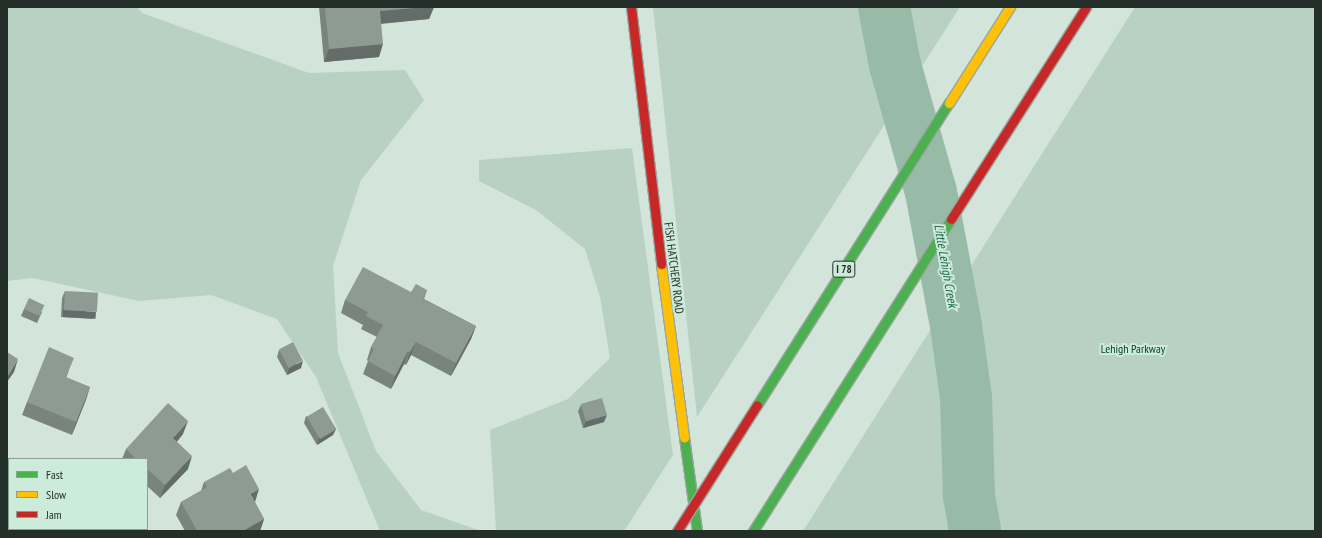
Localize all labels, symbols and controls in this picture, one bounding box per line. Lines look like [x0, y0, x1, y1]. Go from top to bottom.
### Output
street label: FISH HATCHERY ROAD [661, 221, 687, 315]
water label: Little Lehigh Creek [930, 223, 960, 309]
road number: I 78 [832, 260, 856, 278]
park label: Lehigh Parkway [1101, 342, 1165, 356]
legend [8, 458, 148, 530]
text: Fast [46, 467, 63, 482]
text: Slow [46, 487, 66, 502]
text: Jam [46, 507, 62, 522]

